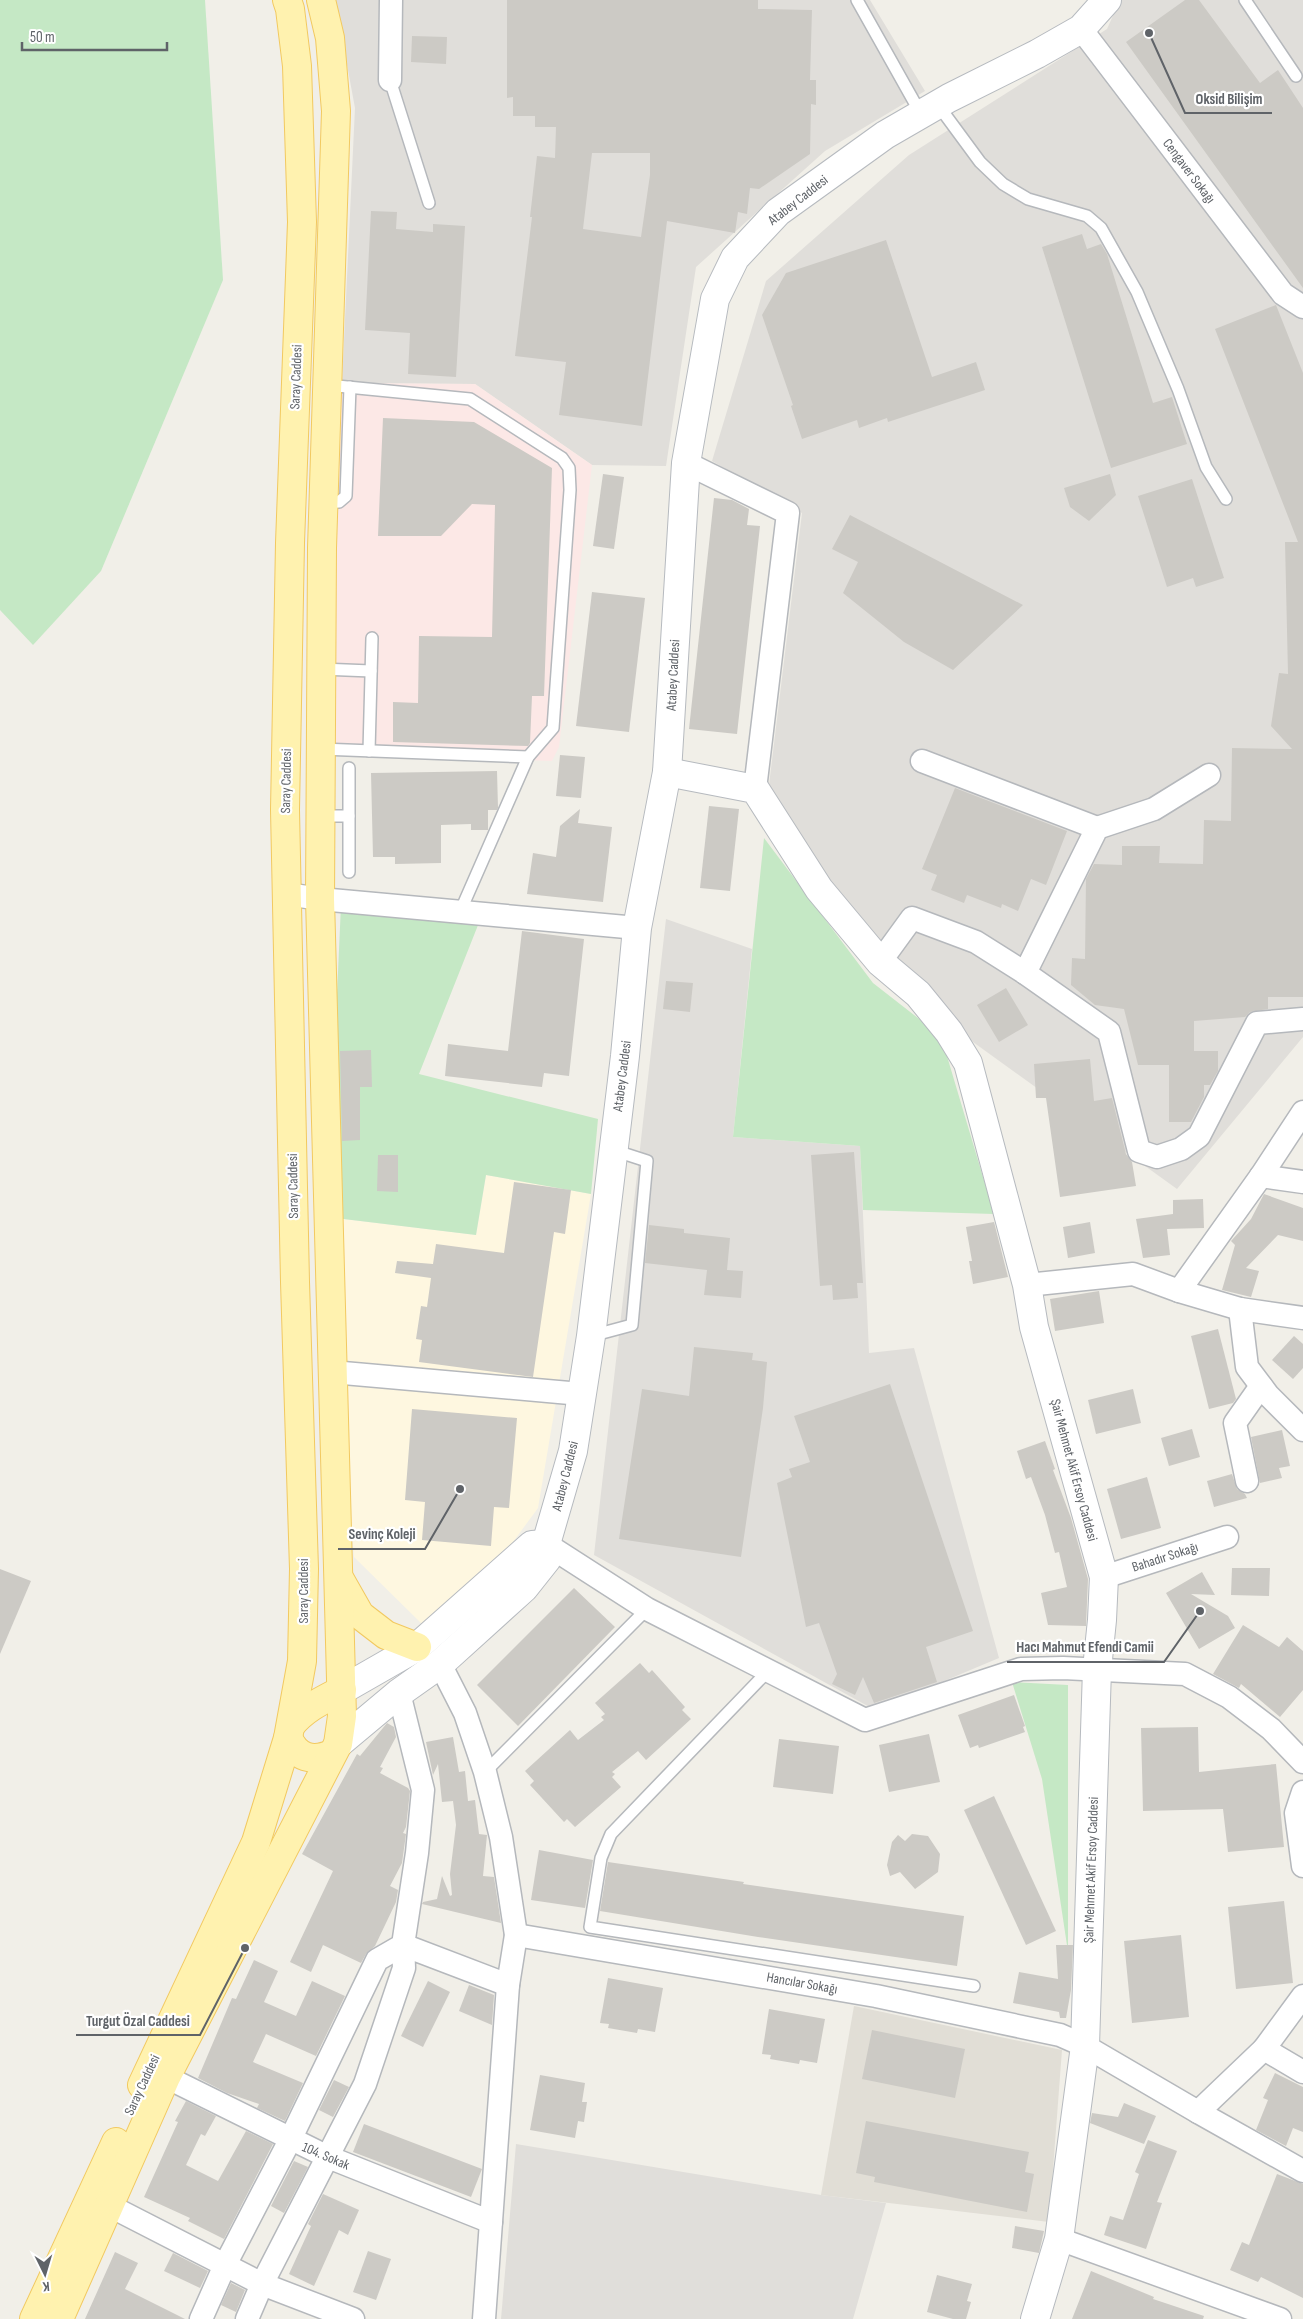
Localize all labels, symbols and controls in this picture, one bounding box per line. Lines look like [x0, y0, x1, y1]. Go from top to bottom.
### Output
scale bar [22, 20, 168, 52]
text: 50 m [30, 28, 55, 47]
callout: Oksid Bilişim [1185, 83, 1272, 113]
text: Oksid Bilişim [1196, 90, 1262, 109]
street label: Cengaver Sokağı [1159, 135, 1219, 207]
street label: Atabey Caddesi [764, 171, 831, 229]
street label: Saray Caddesi [286, 344, 306, 410]
street label: Atabey Caddesi [663, 639, 683, 712]
street label: Saray Caddesi [277, 748, 295, 814]
street label: Atabey Caddesi [609, 1039, 635, 1113]
street label: Saray Caddesi [284, 1153, 302, 1219]
street label: Şair Mehmet Akif Ersoy Caddesi [1047, 1397, 1101, 1543]
street label: Atabey Caddesi [548, 1439, 582, 1514]
callout: Sevinç Koleji [338, 1519, 425, 1549]
text: Sevinç Koleji [349, 1525, 415, 1544]
street label: Bahadır Sokağı [1130, 1538, 1200, 1576]
street label: Saray Caddesi [295, 1559, 312, 1623]
callout: Hacı Mahmut Efendi Camii [1007, 1632, 1164, 1662]
text: Hacı Mahmut Efendi Camii [1016, 1638, 1154, 1657]
street label: Şair Mehmet Akif Ersoy Caddesi [1080, 1797, 1102, 1943]
street label: Hancılar Sokağı [765, 1968, 839, 1998]
callout: Turgut Özal Caddesi [76, 2005, 200, 2035]
text: Turgut Özal Caddesi [86, 2012, 190, 2031]
street label: Saray Caddesi [121, 2052, 163, 2118]
street label: 104. Sokak [300, 2138, 353, 2174]
north arrow [20, 2249, 70, 2299]
text: K [42, 2278, 50, 2295]

